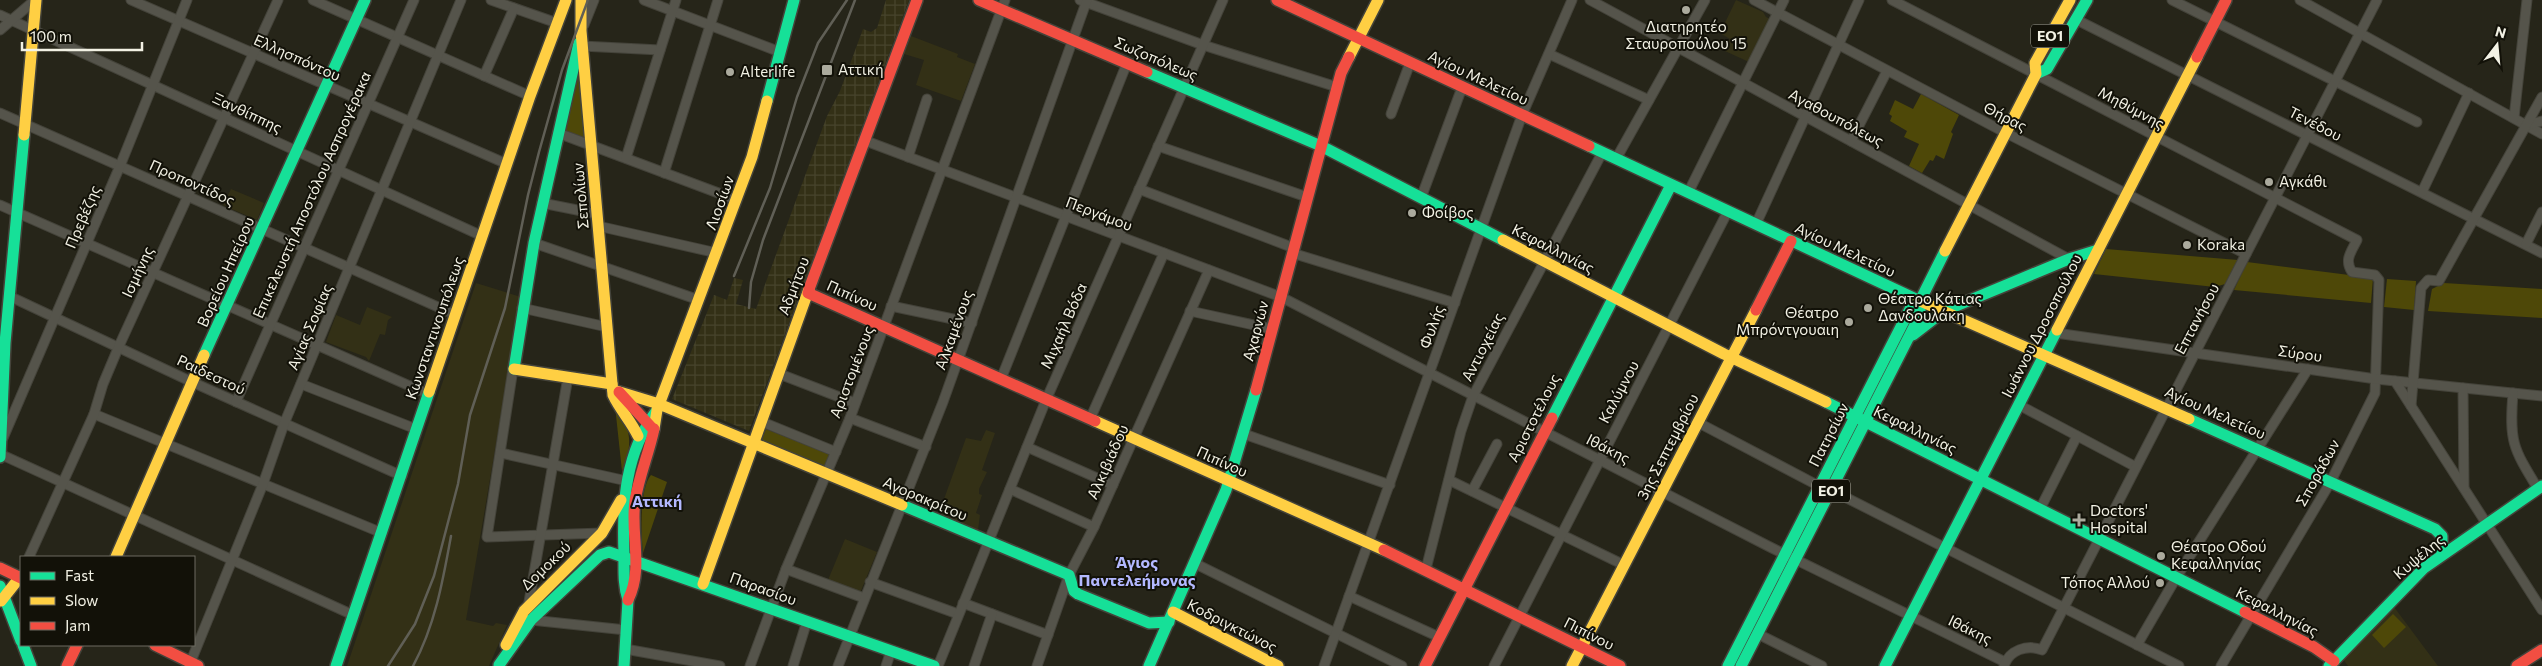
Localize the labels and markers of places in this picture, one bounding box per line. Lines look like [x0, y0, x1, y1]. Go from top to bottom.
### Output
marker: Διατηρητέο Σταυροπούλου 15 [1680, 4, 1692, 16]
place label: Διατηρητέο Σταυροπούλου 15 [1625, 17, 1747, 52]
place label: Αττική [838, 60, 884, 78]
place label: Alterlife [740, 62, 795, 80]
marker: Αττική [820, 63, 834, 77]
marker: Alterlife [724, 66, 736, 78]
place label: Αγκάθι [2279, 172, 2327, 190]
marker: Αγκάθι [2263, 176, 2275, 188]
place label: Φοίβος [1422, 203, 1474, 221]
marker: Φοίβος [1406, 207, 1418, 219]
place label: Koraka [2197, 235, 2245, 253]
marker: Koraka [2181, 239, 2193, 251]
place label: Θέατρο Κάτιας Δανδουλάκη [1878, 289, 1982, 324]
marker: Θέατρο Κάτιας Δανδουλάκη [1862, 302, 1874, 314]
place label: Θέατρο Μπρόντγουαιη [1736, 303, 1839, 338]
marker: Θέατρο Μπρόντγουαιη [1843, 316, 1855, 328]
place label: Doctors' Hospital [2090, 501, 2148, 536]
marker: Doctors' Hospital [2072, 513, 2086, 527]
place label: Θέατρο Οδού Κεφαλληνίας [2171, 537, 2267, 572]
marker: Θέατρο Οδού Κεφαλληνίας [2155, 550, 2167, 562]
place label: Τόπος Αλλού [2061, 573, 2150, 591]
marker: Τόπος Αλλού [2154, 577, 2166, 589]

